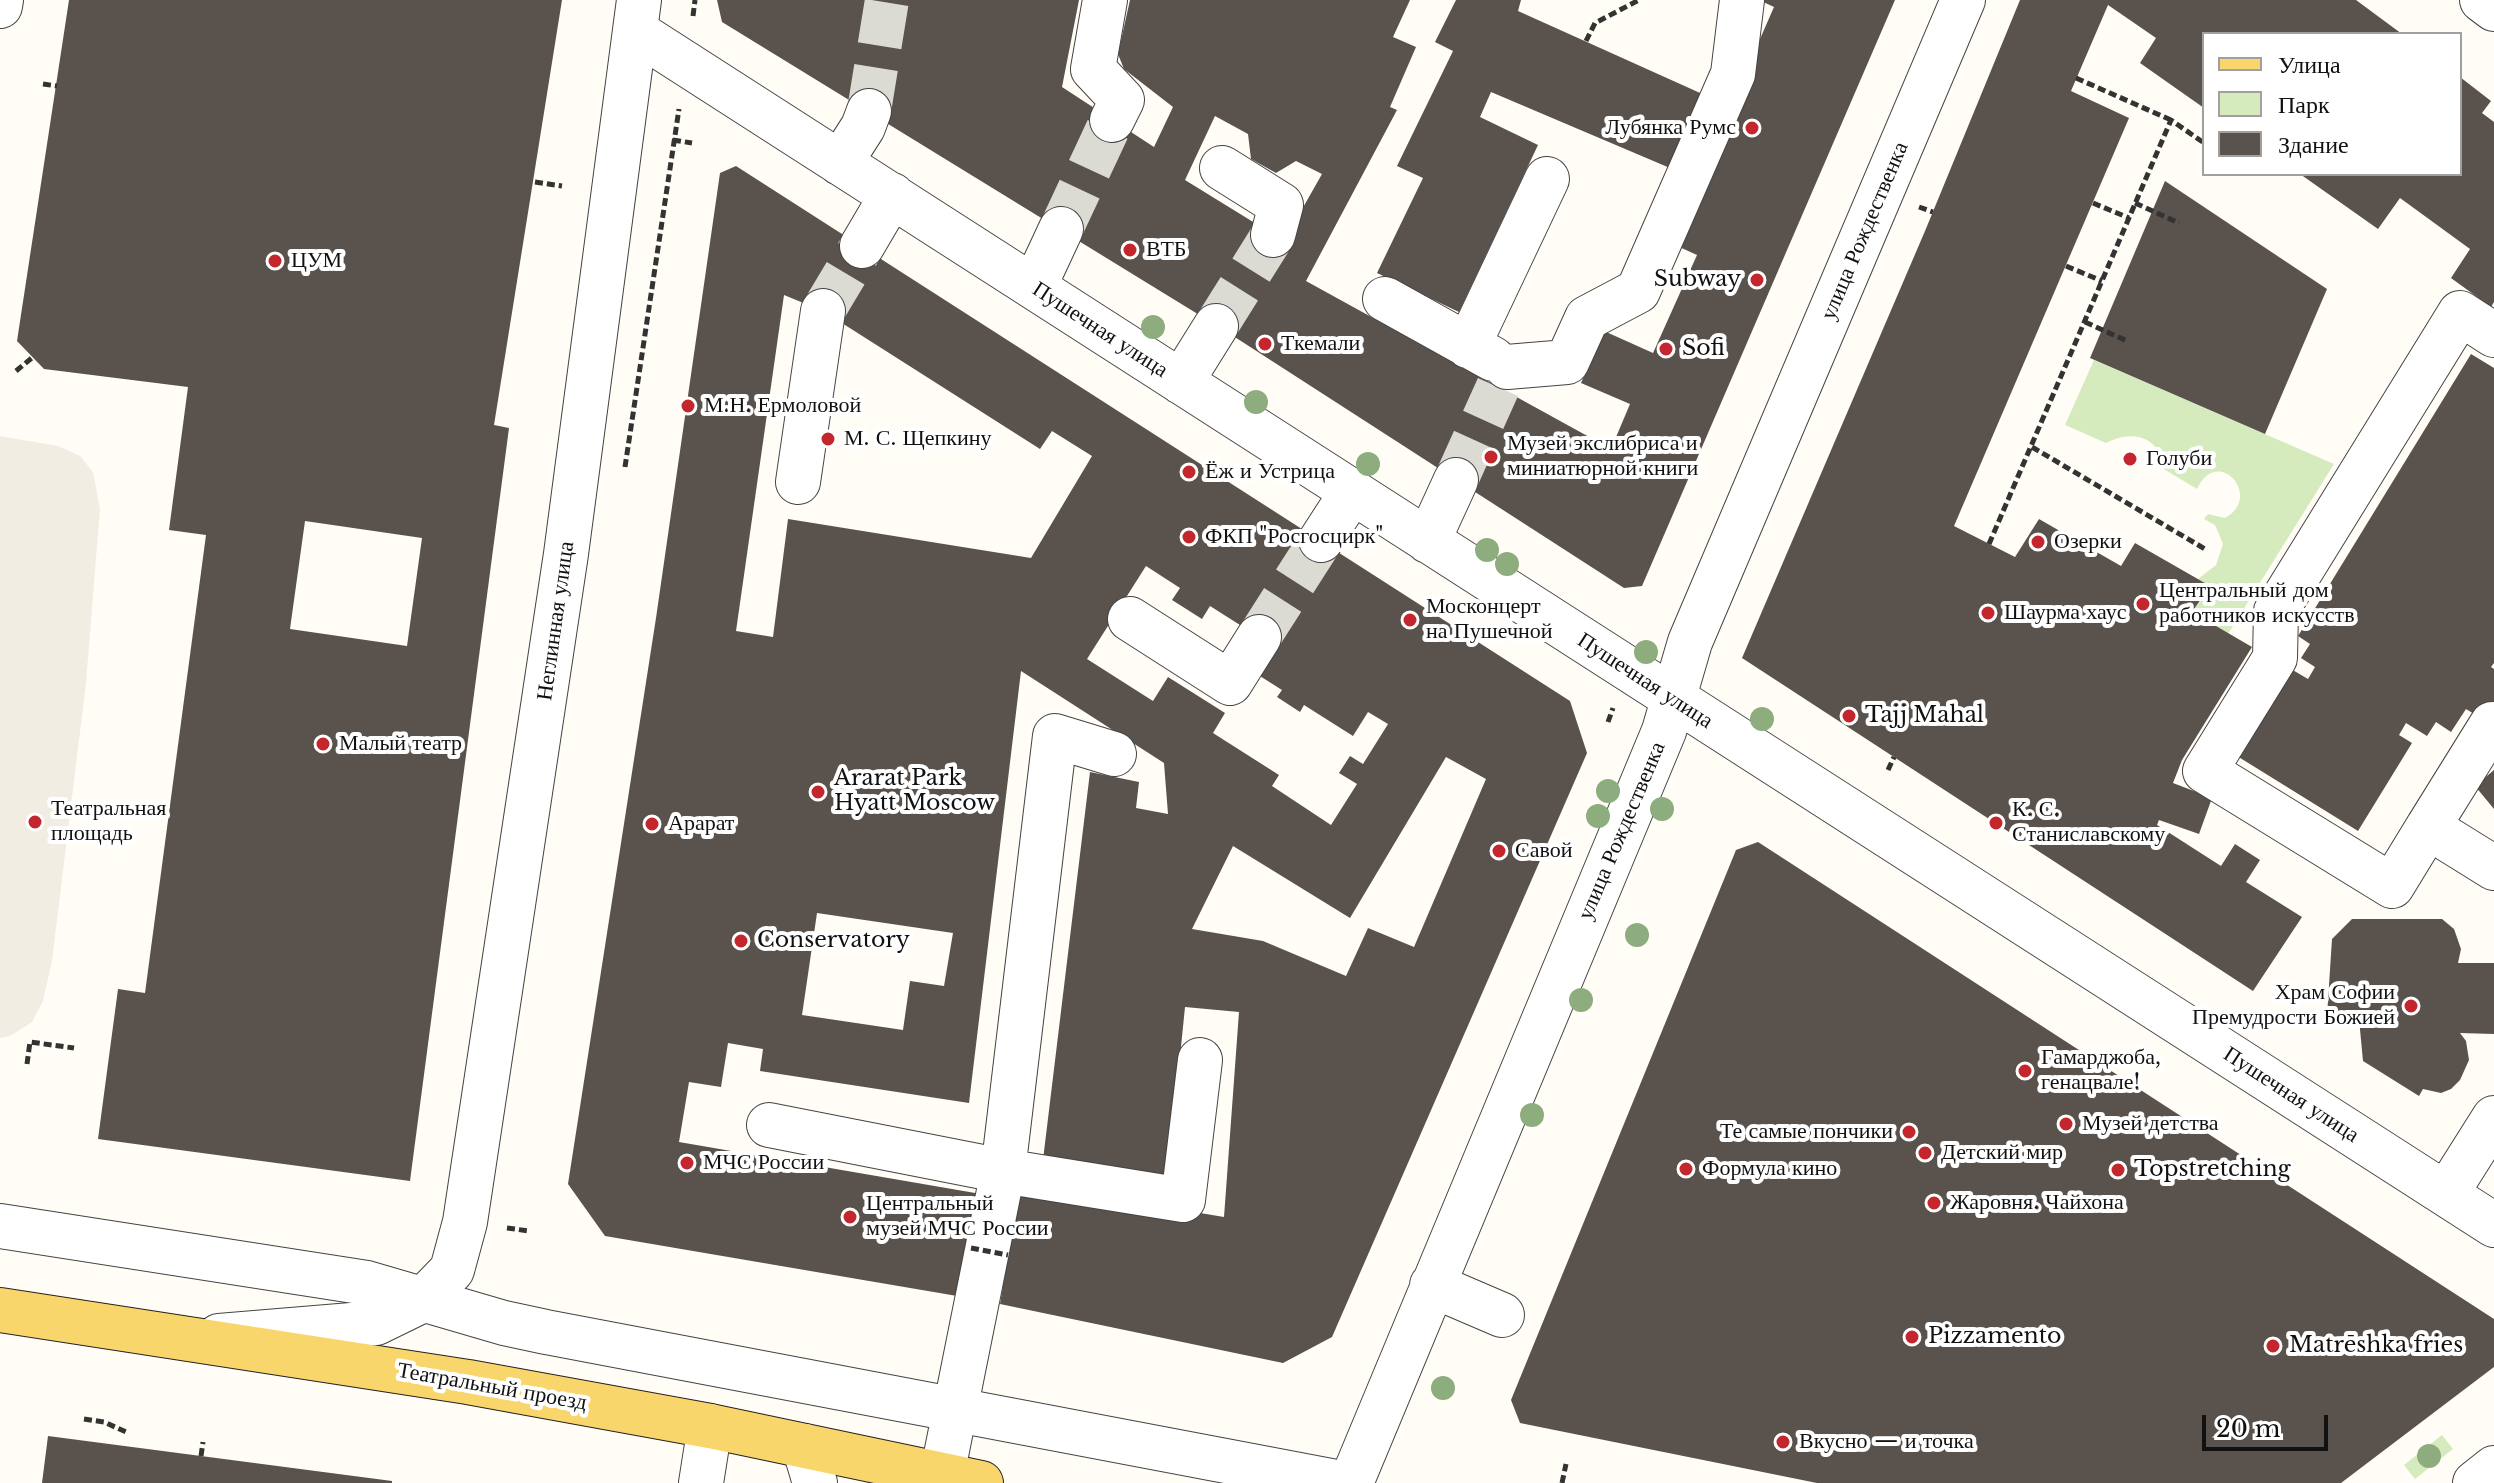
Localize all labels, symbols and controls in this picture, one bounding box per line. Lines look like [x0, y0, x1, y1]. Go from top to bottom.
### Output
legend [2202, 32, 2462, 176]
text: Улица [2278, 50, 2341, 79]
text: Парк [2278, 90, 2330, 119]
place label: Лубянка Румс [1605, 115, 1736, 141]
marker: Лубянка Румс [1743, 119, 1761, 137]
text: Здание [2278, 130, 2349, 159]
street label: улица Рождественка [1816, 138, 1914, 324]
place label: ВТБ [1146, 237, 1186, 263]
marker: ВТБ [1121, 241, 1139, 259]
place label: ЦУМ [291, 248, 342, 274]
marker: ЦУМ [266, 252, 284, 270]
place label: Subway [1654, 267, 1741, 293]
marker: Subway [1748, 271, 1766, 289]
street label: Пушечная улица [1027, 276, 1173, 384]
place label: Ткемали [1281, 331, 1360, 357]
marker: Ткемали [1256, 335, 1274, 353]
place label: Sofi [1682, 336, 1725, 362]
marker: Sofi [1657, 340, 1675, 358]
place label: М.Н. Ермоловой [704, 393, 861, 419]
marker: М.Н. Ермоловой [679, 397, 697, 415]
place label: М. С. Щепкину [844, 426, 991, 452]
marker: М. С. Щепкину [819, 430, 837, 448]
place label: Музей экслибриса и миниатюрной книги [1507, 431, 1698, 482]
place label: Голуби [2146, 446, 2212, 472]
marker: Музей экслибриса и миниатюрной книги [1482, 448, 1500, 466]
marker: Голуби [2121, 450, 2139, 468]
place label: Ёж и Устрица [1205, 459, 1335, 485]
marker: Ёж и Устрица [1180, 463, 1198, 481]
place label: ФКП "Росгосцирк" [1205, 524, 1383, 550]
marker: ФКП "Росгосцирк" [1180, 528, 1198, 546]
place label: Озерки [2054, 529, 2122, 555]
marker: Озерки [2029, 533, 2047, 551]
street label: Неглинная улица [532, 540, 580, 702]
place label: Центральный дом работников искусств [2159, 578, 2355, 630]
place label: Москонцерт на Пушечной [1426, 594, 1553, 646]
marker: Центральный дом работников искусств [2134, 595, 2152, 613]
place label: Шаурма хаус [2004, 600, 2126, 626]
marker: Шаурма хаус [1979, 604, 1997, 622]
marker: Москонцерт на Пушечной [1401, 611, 1419, 629]
street label: Пушечная улица [1572, 627, 1718, 735]
place label: Tajj Mahal [1865, 703, 1984, 729]
marker: Tajj Mahal [1840, 707, 1858, 725]
place label: Малый театр [339, 731, 462, 757]
marker: Малый театр [314, 735, 332, 753]
street label: улица Рождественка [1573, 738, 1671, 924]
place label: Ararat Park Hyatt Moscow [834, 766, 995, 818]
marker: Ararat Park Hyatt Moscow [809, 783, 827, 801]
place label: Театральная площадь [51, 796, 166, 848]
place label: К. С. Станиславскому [2012, 797, 2165, 848]
place label: Арарат [668, 811, 734, 837]
marker: Театральная площадь [26, 813, 44, 831]
marker: К. С. Станиславскому [1987, 814, 2005, 832]
marker: Арарат [643, 815, 661, 833]
place label: Савой [1515, 838, 1572, 864]
marker: Савой [1490, 842, 1508, 860]
place label: Conservatory [757, 928, 910, 954]
marker: Conservatory [732, 932, 750, 950]
place label: Храм Софии Премудрости Божией [2192, 980, 2395, 1032]
marker: Храм Софии Премудрости Божией [2402, 997, 2420, 1015]
street label: Пушечная улица [2218, 1041, 2364, 1149]
place label: Гамарджоба, генацвале! [2041, 1045, 2161, 1096]
marker: Гамарджоба, генацвале! [2016, 1062, 2034, 1080]
place label: Музей детства [2082, 1111, 2219, 1137]
marker: Музей детства [2057, 1115, 2075, 1133]
place label: Те самые пончики [1720, 1119, 1893, 1145]
marker: Те самые пончики [1900, 1123, 1918, 1141]
place label: Детский мир [1941, 1140, 2063, 1166]
marker: Детский мир [1916, 1144, 1934, 1162]
place label: МЧС России [703, 1150, 824, 1176]
marker: МЧС России [678, 1154, 696, 1172]
place label: Формула кино [1702, 1156, 1837, 1182]
place label: Topstretching [2134, 1157, 2291, 1183]
marker: Формула кино [1677, 1160, 1695, 1178]
marker: Topstretching [2109, 1161, 2127, 1179]
place label: Жаровня. Чайхона [1950, 1190, 2124, 1216]
place label: Центральный музей МЧС России [866, 1191, 1049, 1242]
marker: Жаровня. Чайхона [1925, 1194, 1943, 1212]
marker: Центральный музей МЧС России [841, 1208, 859, 1226]
place label: Pizzamento [1928, 1324, 2061, 1350]
marker: Pizzamento [1903, 1328, 1921, 1346]
place label: Matrēshka fries [2289, 1333, 2463, 1359]
marker: Matrēshka fries [2264, 1337, 2282, 1355]
street label: Театральный проезд [395, 1357, 589, 1417]
scale bar [2206, 1399, 2332, 1449]
text: 20 m [2216, 1414, 2281, 1443]
place label: Вкусно — и точка [1799, 1429, 1974, 1455]
marker: Вкусно — и точка [1774, 1433, 1792, 1451]

